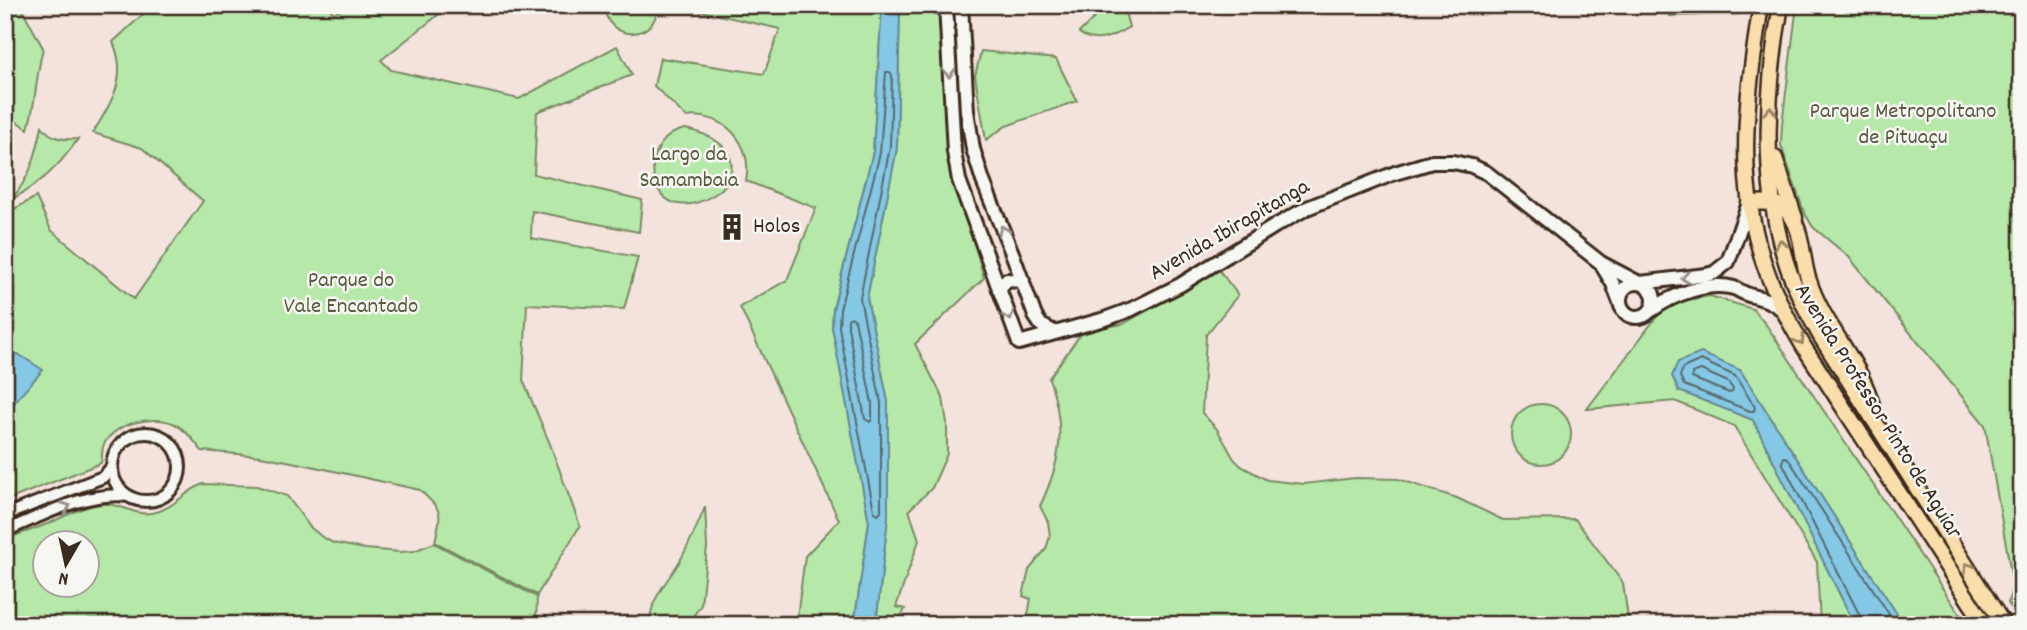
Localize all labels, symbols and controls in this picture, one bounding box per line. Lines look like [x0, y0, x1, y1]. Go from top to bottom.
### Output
one-way arrow [942, 68, 957, 79]
park label: Parque Metropolitano de Pituaçu [1810, 96, 1996, 155]
one-way arrow [1762, 106, 1777, 117]
park label: Largo da Samambaia [639, 139, 740, 198]
street label: Avenida Ibirapitanga [1144, 171, 1317, 290]
place label: Holos [753, 211, 800, 244]
building icon: Holos [717, 212, 747, 242]
one-way arrow [998, 225, 1012, 237]
one-way arrow [1775, 238, 1789, 250]
park label: Parque do Vale Encantado [284, 265, 418, 324]
one-way arrow [1680, 271, 1692, 286]
street label: Avenida Professor Pinto de Aguiar [1785, 278, 1970, 547]
one-way arrow [1000, 309, 1014, 321]
one-way arrow [1792, 333, 1805, 346]
one-way arrow [60, 501, 72, 515]
north arrow [32, 528, 102, 598]
one-way arrow [1963, 562, 1976, 575]
text: N [57, 563, 71, 591]

